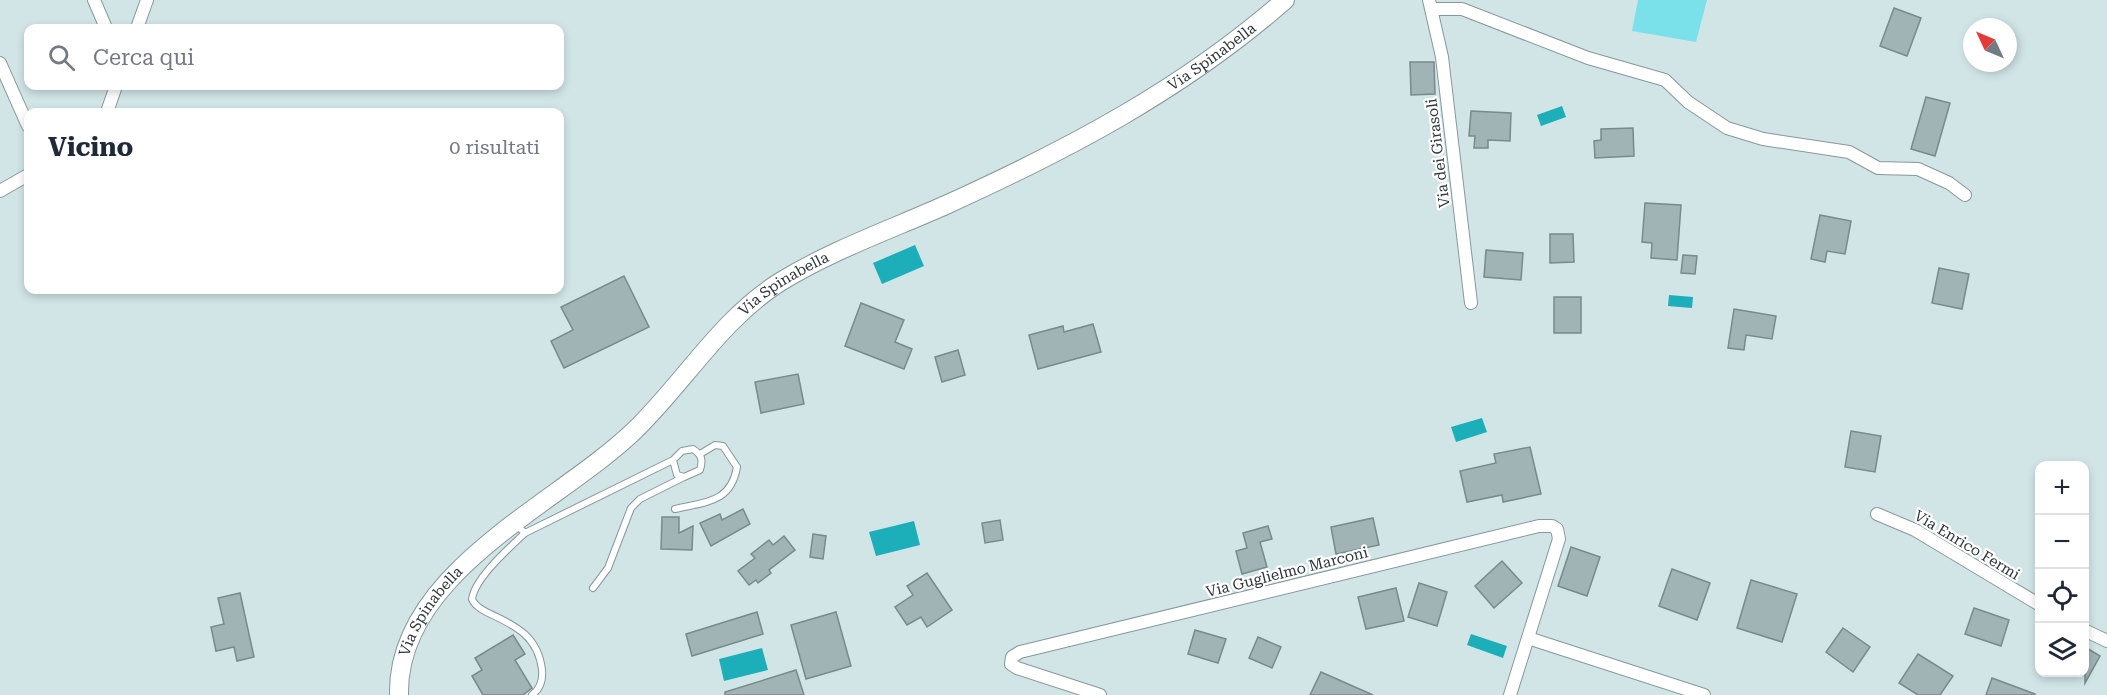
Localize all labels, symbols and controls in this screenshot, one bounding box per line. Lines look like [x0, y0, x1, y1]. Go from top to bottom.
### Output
north arrow [1963, 18, 2017, 72]
street label: Via Spinabella [1164, 19, 1260, 94]
search box [24, 24, 564, 90]
icon: search [45, 41, 78, 74]
text: Cerca qui [93, 45, 194, 70]
street label: Via dei Girasoli [1422, 97, 1454, 209]
text: Vicino [48, 132, 133, 162]
text: 0 risultati [449, 135, 540, 159]
street label: Via Spinabella [735, 248, 832, 319]
map controls [2035, 461, 2089, 677]
button: + [2035, 461, 2089, 515]
street label: Via Enrico Fermi [1911, 506, 2023, 584]
button: − [2035, 515, 2089, 569]
street label: Via Guglielmo Marconi [1204, 543, 1370, 601]
street label: Via Spinabella [395, 563, 466, 658]
button: locate [2035, 569, 2089, 623]
button: layers [2035, 623, 2089, 677]

